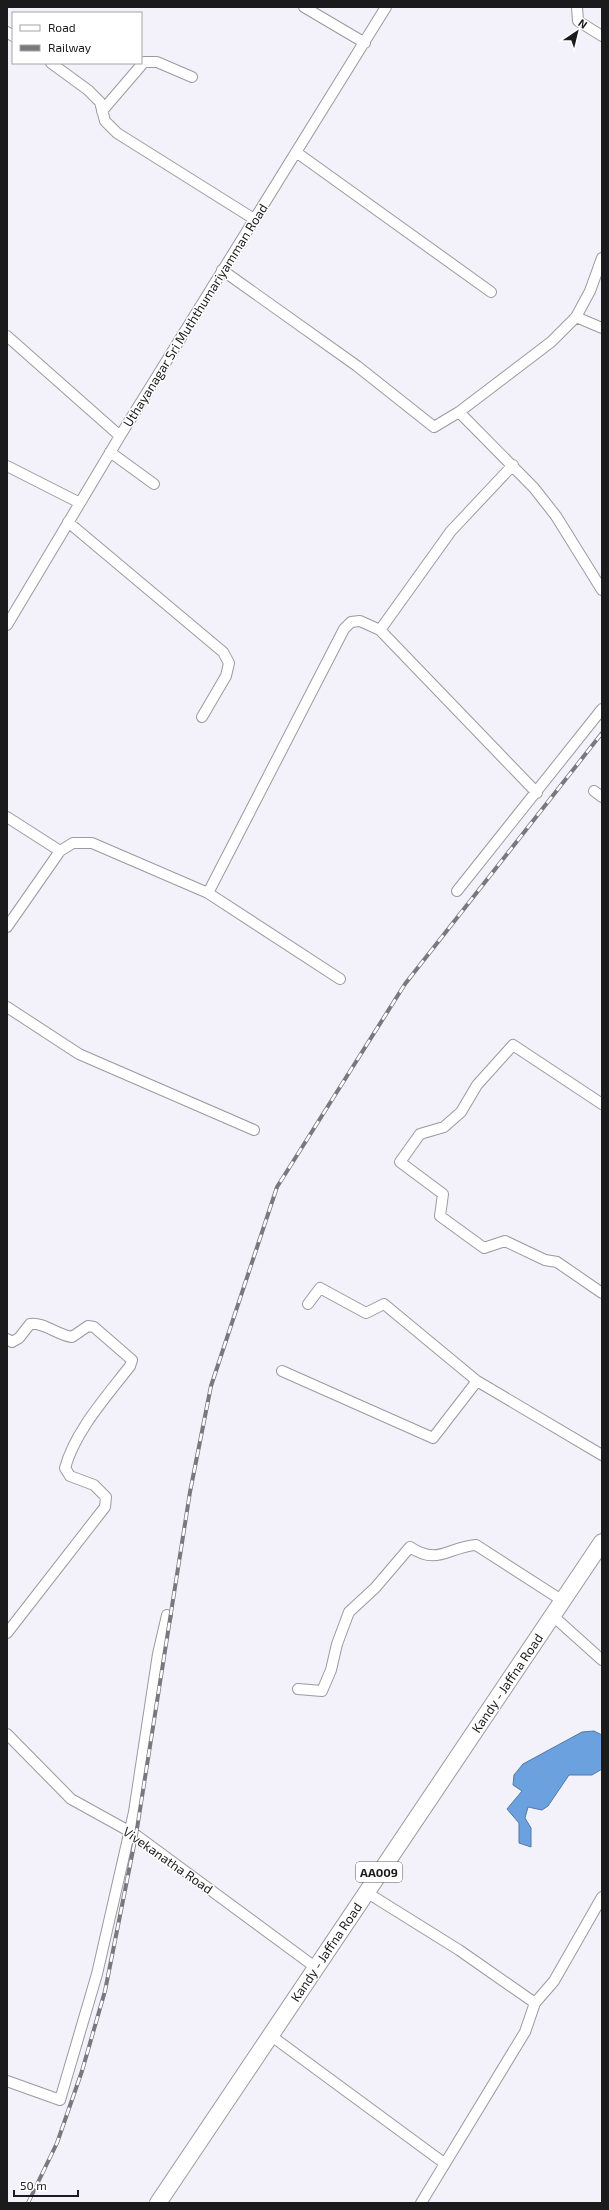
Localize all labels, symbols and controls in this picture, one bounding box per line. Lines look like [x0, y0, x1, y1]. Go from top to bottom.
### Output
legend [12, 12, 142, 64]
north arrow [557, 12, 597, 52]
text: N [576, 16, 590, 31]
text: Road [48, 20, 76, 34]
text: Railway [48, 40, 92, 54]
street label: Uthayanagar Sri Muththumariyamman Road [119, 200, 271, 430]
street label: Kandy - Jaffna Road [468, 1630, 546, 1736]
street label: Vivekanatha Road [120, 1823, 216, 1897]
road number: AA009 [356, 1862, 402, 1882]
street label: Kandy - Jaffna Road [287, 1899, 365, 2005]
scale bar [14, 2172, 78, 2198]
text: 50 m [20, 2178, 47, 2192]

